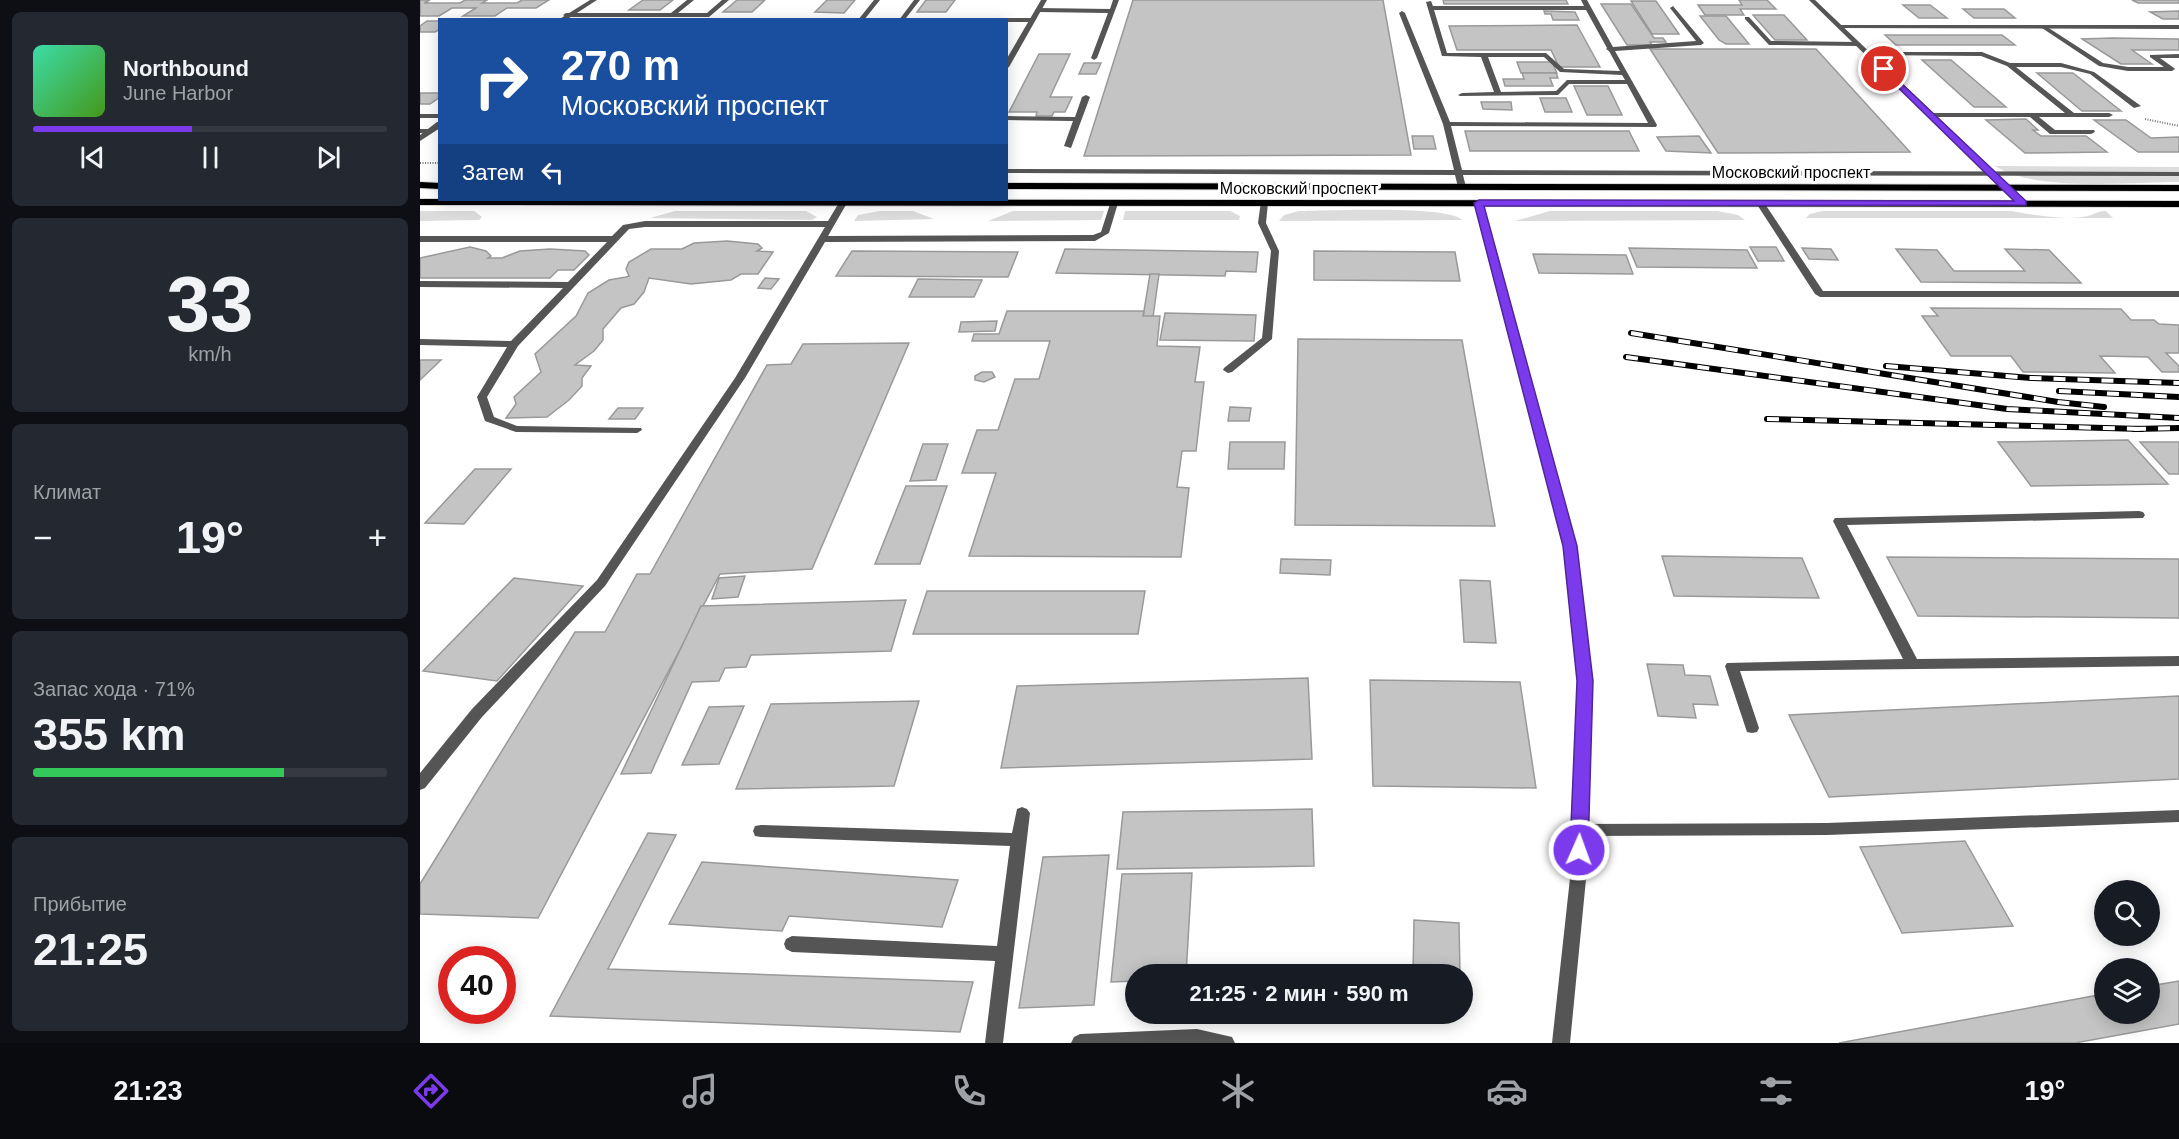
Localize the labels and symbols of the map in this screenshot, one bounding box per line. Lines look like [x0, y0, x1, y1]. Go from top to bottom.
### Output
pin [1858, 43, 1909, 94]
street label: Московский проспект [1712, 164, 1871, 181]
street label: Московский проспект [1220, 180, 1379, 197]
position arrow [1547, 818, 1611, 882]
speed limit sign: 40 [438, 946, 516, 1024]

